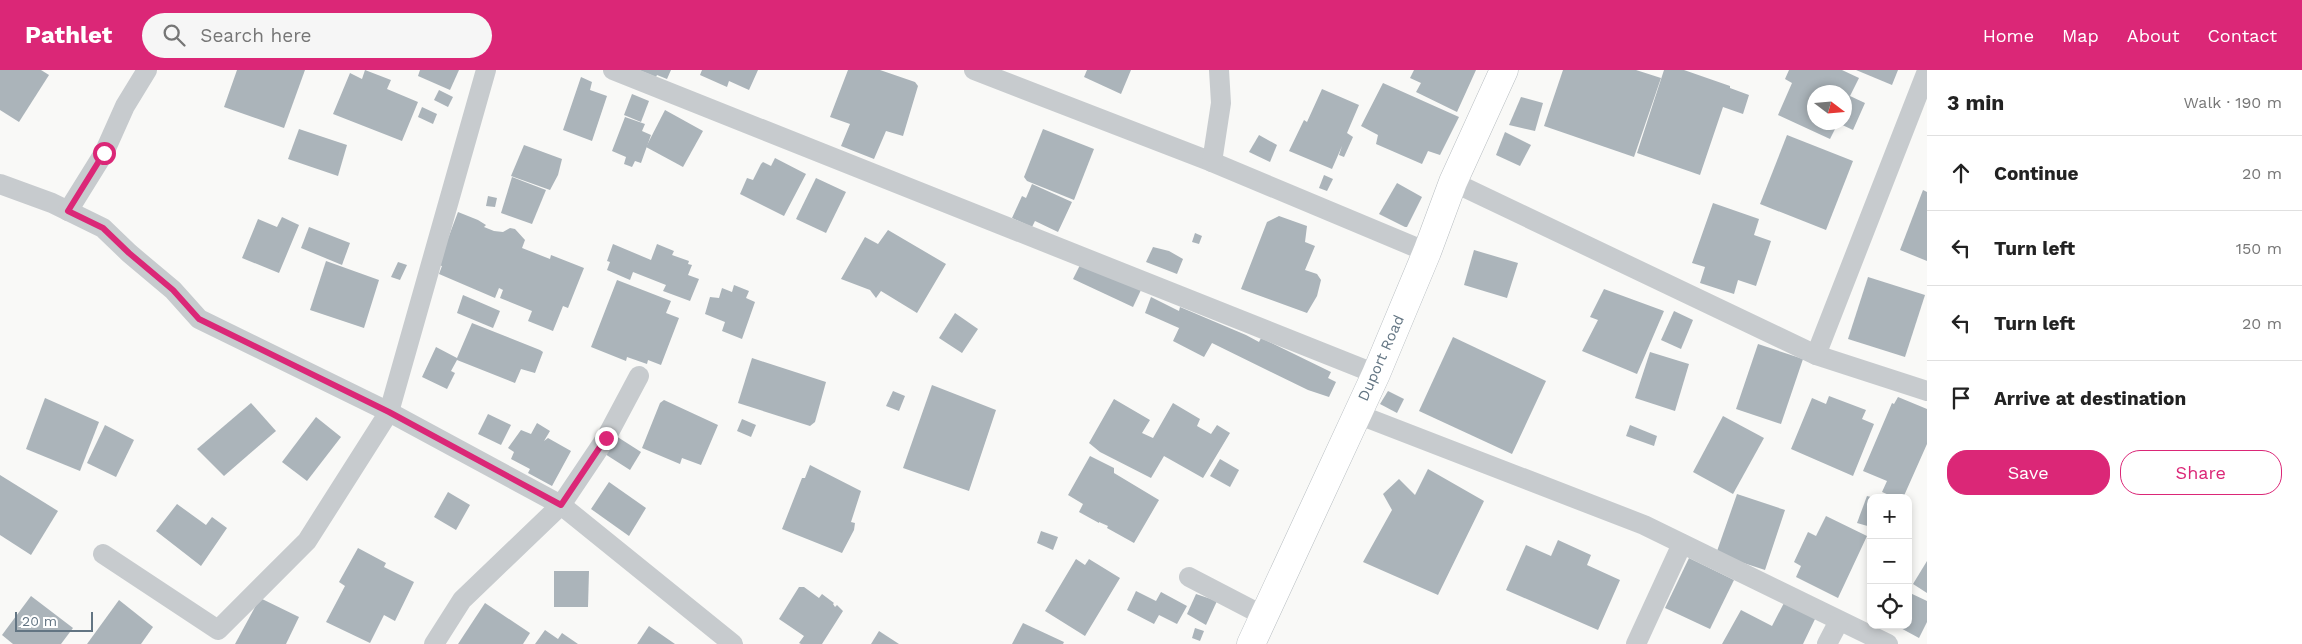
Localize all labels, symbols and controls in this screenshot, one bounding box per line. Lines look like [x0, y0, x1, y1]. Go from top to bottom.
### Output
search box [142, 13, 492, 58]
text: Pathlet [25, 21, 112, 49]
icon: search [160, 21, 188, 49]
text: Search here [200, 24, 312, 47]
text: Home [1983, 25, 2034, 46]
text: Map [2062, 25, 2099, 46]
text: About [2127, 25, 2179, 46]
text: Contact [2207, 25, 2277, 46]
north arrow [1807, 85, 1852, 130]
text: 3 min [1947, 90, 2004, 115]
text: Walk · 190 m [2184, 93, 2282, 112]
route start [93, 142, 116, 165]
icon: ahead [1947, 159, 1975, 187]
text: Continue [1994, 162, 2078, 185]
text: 20 m [2242, 164, 2282, 183]
icon: left [1947, 234, 1975, 262]
text: Turn left [1994, 237, 2075, 260]
text: 150 m [2236, 239, 2282, 258]
icon: left [1947, 309, 1975, 337]
street label: Duport Road [1354, 312, 1408, 404]
text: Turn left [1994, 312, 2075, 335]
text: 20 m [2242, 314, 2282, 333]
icon: arrive [1947, 384, 1975, 412]
text: Arrive at destination [1994, 387, 2186, 410]
route end [595, 427, 618, 450]
button: Save [1947, 450, 2110, 495]
button: Share [2120, 450, 2282, 495]
map controls [1867, 494, 1912, 629]
button: + [1867, 494, 1912, 539]
button: − [1867, 539, 1912, 584]
button: locate [1867, 584, 1912, 629]
scale bar [15, 609, 92, 632]
text: 20 m [22, 613, 57, 629]

